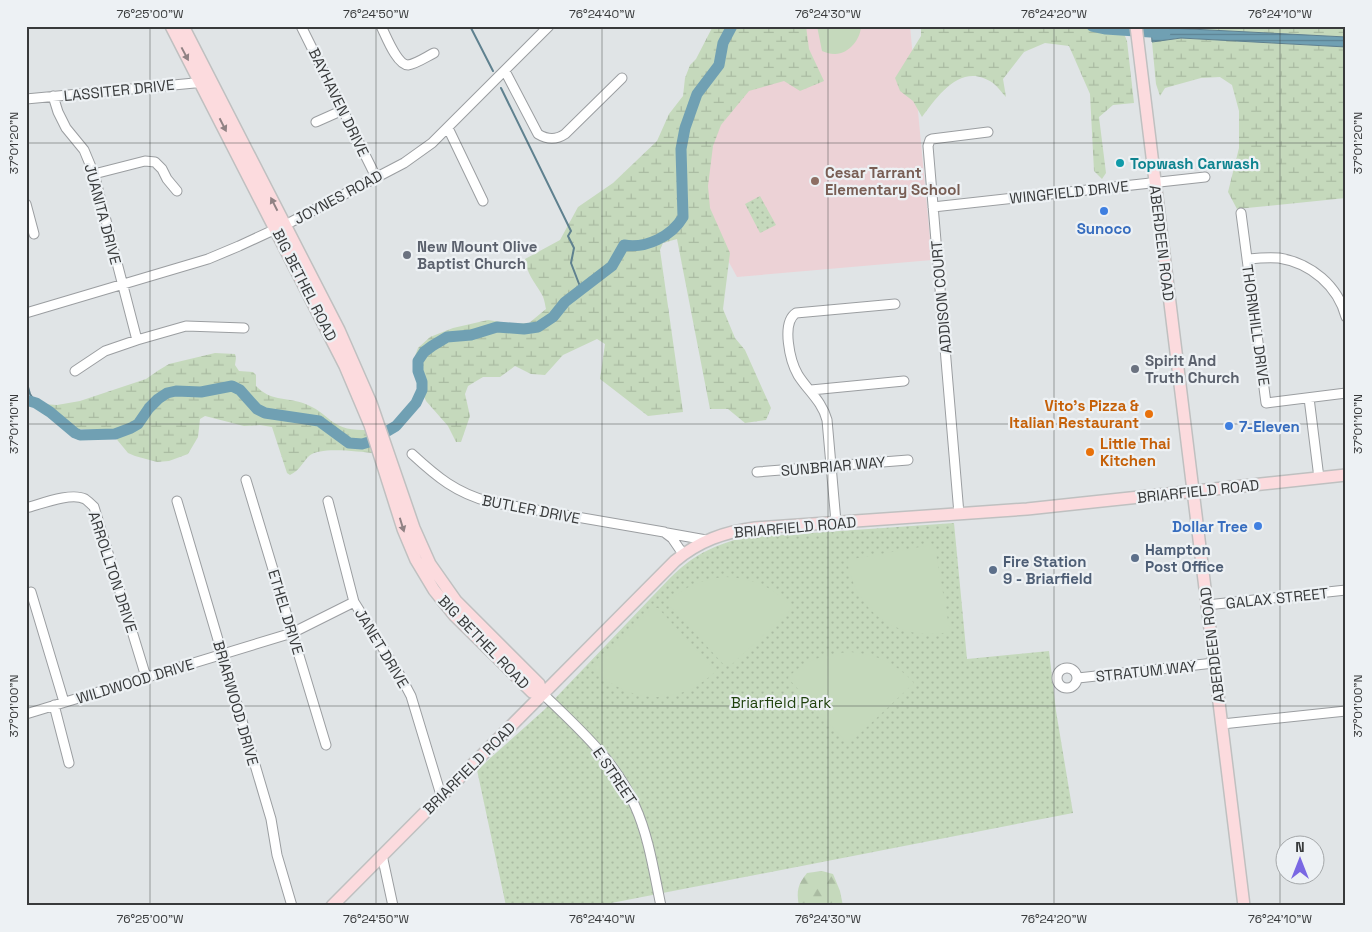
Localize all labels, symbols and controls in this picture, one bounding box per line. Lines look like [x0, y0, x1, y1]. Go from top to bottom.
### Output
text: 76°25'00"W [116, 6, 184, 22]
text: 76°24'50"W [343, 6, 410, 22]
text: 76°24'40"W [569, 6, 635, 22]
text: 76°24'30"W [795, 6, 862, 22]
text: 76°24'20"W [1021, 6, 1088, 22]
text: 76°24'10"W [1248, 6, 1312, 22]
street label: BAYHAVEN DRIVE [305, 45, 373, 159]
one-way arrow [181, 47, 189, 61]
street label: LASSITER DRIVE [63, 75, 175, 105]
text: 37°01'20"N [6, 112, 22, 174]
text: 37°01'20"N [1350, 112, 1366, 174]
one-way arrow [218, 119, 227, 132]
place label: Topwash Carwash [1130, 154, 1259, 173]
marker: Topwash Carwash [1114, 157, 1126, 169]
street label: JUANITA DRIVE [80, 162, 126, 266]
place label: Cesar Tarrant Elementary School [825, 163, 960, 199]
street label: JOYNES ROAD [290, 166, 386, 228]
marker: Cesar Tarrant Elementary School [809, 175, 821, 187]
street label: WINGFIELD DRIVE [1009, 176, 1129, 208]
street label: ABERDEEN ROAD [1145, 184, 1179, 302]
one-way arrow [270, 197, 278, 211]
marker: Sunoco [1098, 205, 1110, 217]
place label: Sunoco [1077, 219, 1131, 238]
street label: BIG BETHEL ROAD [269, 226, 341, 344]
place label: New Mount Olive Baptist Church [417, 237, 538, 273]
street label: ADDISON COURT [927, 239, 955, 354]
marker: New Mount Olive Baptist Church [401, 249, 413, 261]
street label: THORNHILL DRIVE [1238, 263, 1274, 387]
place label: Spirit And Truth Church [1145, 351, 1240, 387]
marker: Spirit And Truth Church [1129, 363, 1141, 375]
text: 37°01'10"N [6, 394, 22, 454]
text: 37°01'10"N [1350, 394, 1366, 454]
place label: Vito's Pizza & Italian Restaurant [1009, 396, 1139, 432]
marker: Vito's Pizza & Italian Restaurant [1143, 408, 1155, 420]
place label: 7-Eleven [1239, 417, 1300, 436]
marker: 7-Eleven [1223, 420, 1235, 432]
place label: Little Thai Kitchen [1100, 434, 1171, 470]
marker: Little Thai Kitchen [1084, 446, 1096, 458]
street label: SUNBRIAR WAY [780, 452, 886, 480]
street label: BRIARFIELD ROAD [1136, 475, 1260, 507]
street label: BUTLER DRIVE [480, 490, 582, 528]
street label: ARROLLTON DRIVE [84, 509, 142, 635]
street label: BRIARFIELD ROAD [733, 512, 857, 542]
place label: Dollar Tree [1172, 517, 1248, 536]
one-way arrow [398, 518, 406, 533]
marker: Dollar Tree [1252, 520, 1264, 532]
place label: Hampton Post Office [1145, 540, 1224, 576]
place label: Fire Station 9 - Briarfield [1003, 552, 1092, 588]
marker: Hampton Post Office [1129, 552, 1141, 564]
marker: Fire Station 9 - Briarfield [987, 564, 999, 576]
street label: ETHEL DRIVE [264, 567, 308, 657]
street label: GALAX STREET [1225, 583, 1329, 613]
street label: ABERDEEN ROAD [1195, 586, 1229, 704]
street label: BIG BETHEL ROAD [434, 591, 534, 693]
street label: JANET DRIVE [351, 605, 413, 691]
street label: BRIARWOOD DRIVE [209, 638, 263, 768]
street label: WILDWOOD DRIVE [74, 654, 196, 708]
street label: STRATUM WAY [1095, 656, 1197, 686]
text: 37°01'00"N [6, 675, 22, 737]
text: 37°01'00"N [1350, 675, 1366, 737]
park label: Briarfield Park [731, 693, 831, 712]
street label: BRIARFIELD ROAD [419, 718, 519, 818]
street label: E STREET [589, 744, 641, 808]
north arrow [1274, 834, 1324, 884]
text: N [1295, 838, 1305, 856]
text: 76°25'00"W [116, 911, 184, 927]
text: 76°24'50"W [343, 911, 410, 927]
text: 76°24'40"W [569, 911, 635, 927]
text: 76°24'30"W [795, 911, 862, 927]
text: 76°24'20"W [1021, 911, 1088, 927]
text: 76°24'10"W [1248, 911, 1312, 927]

